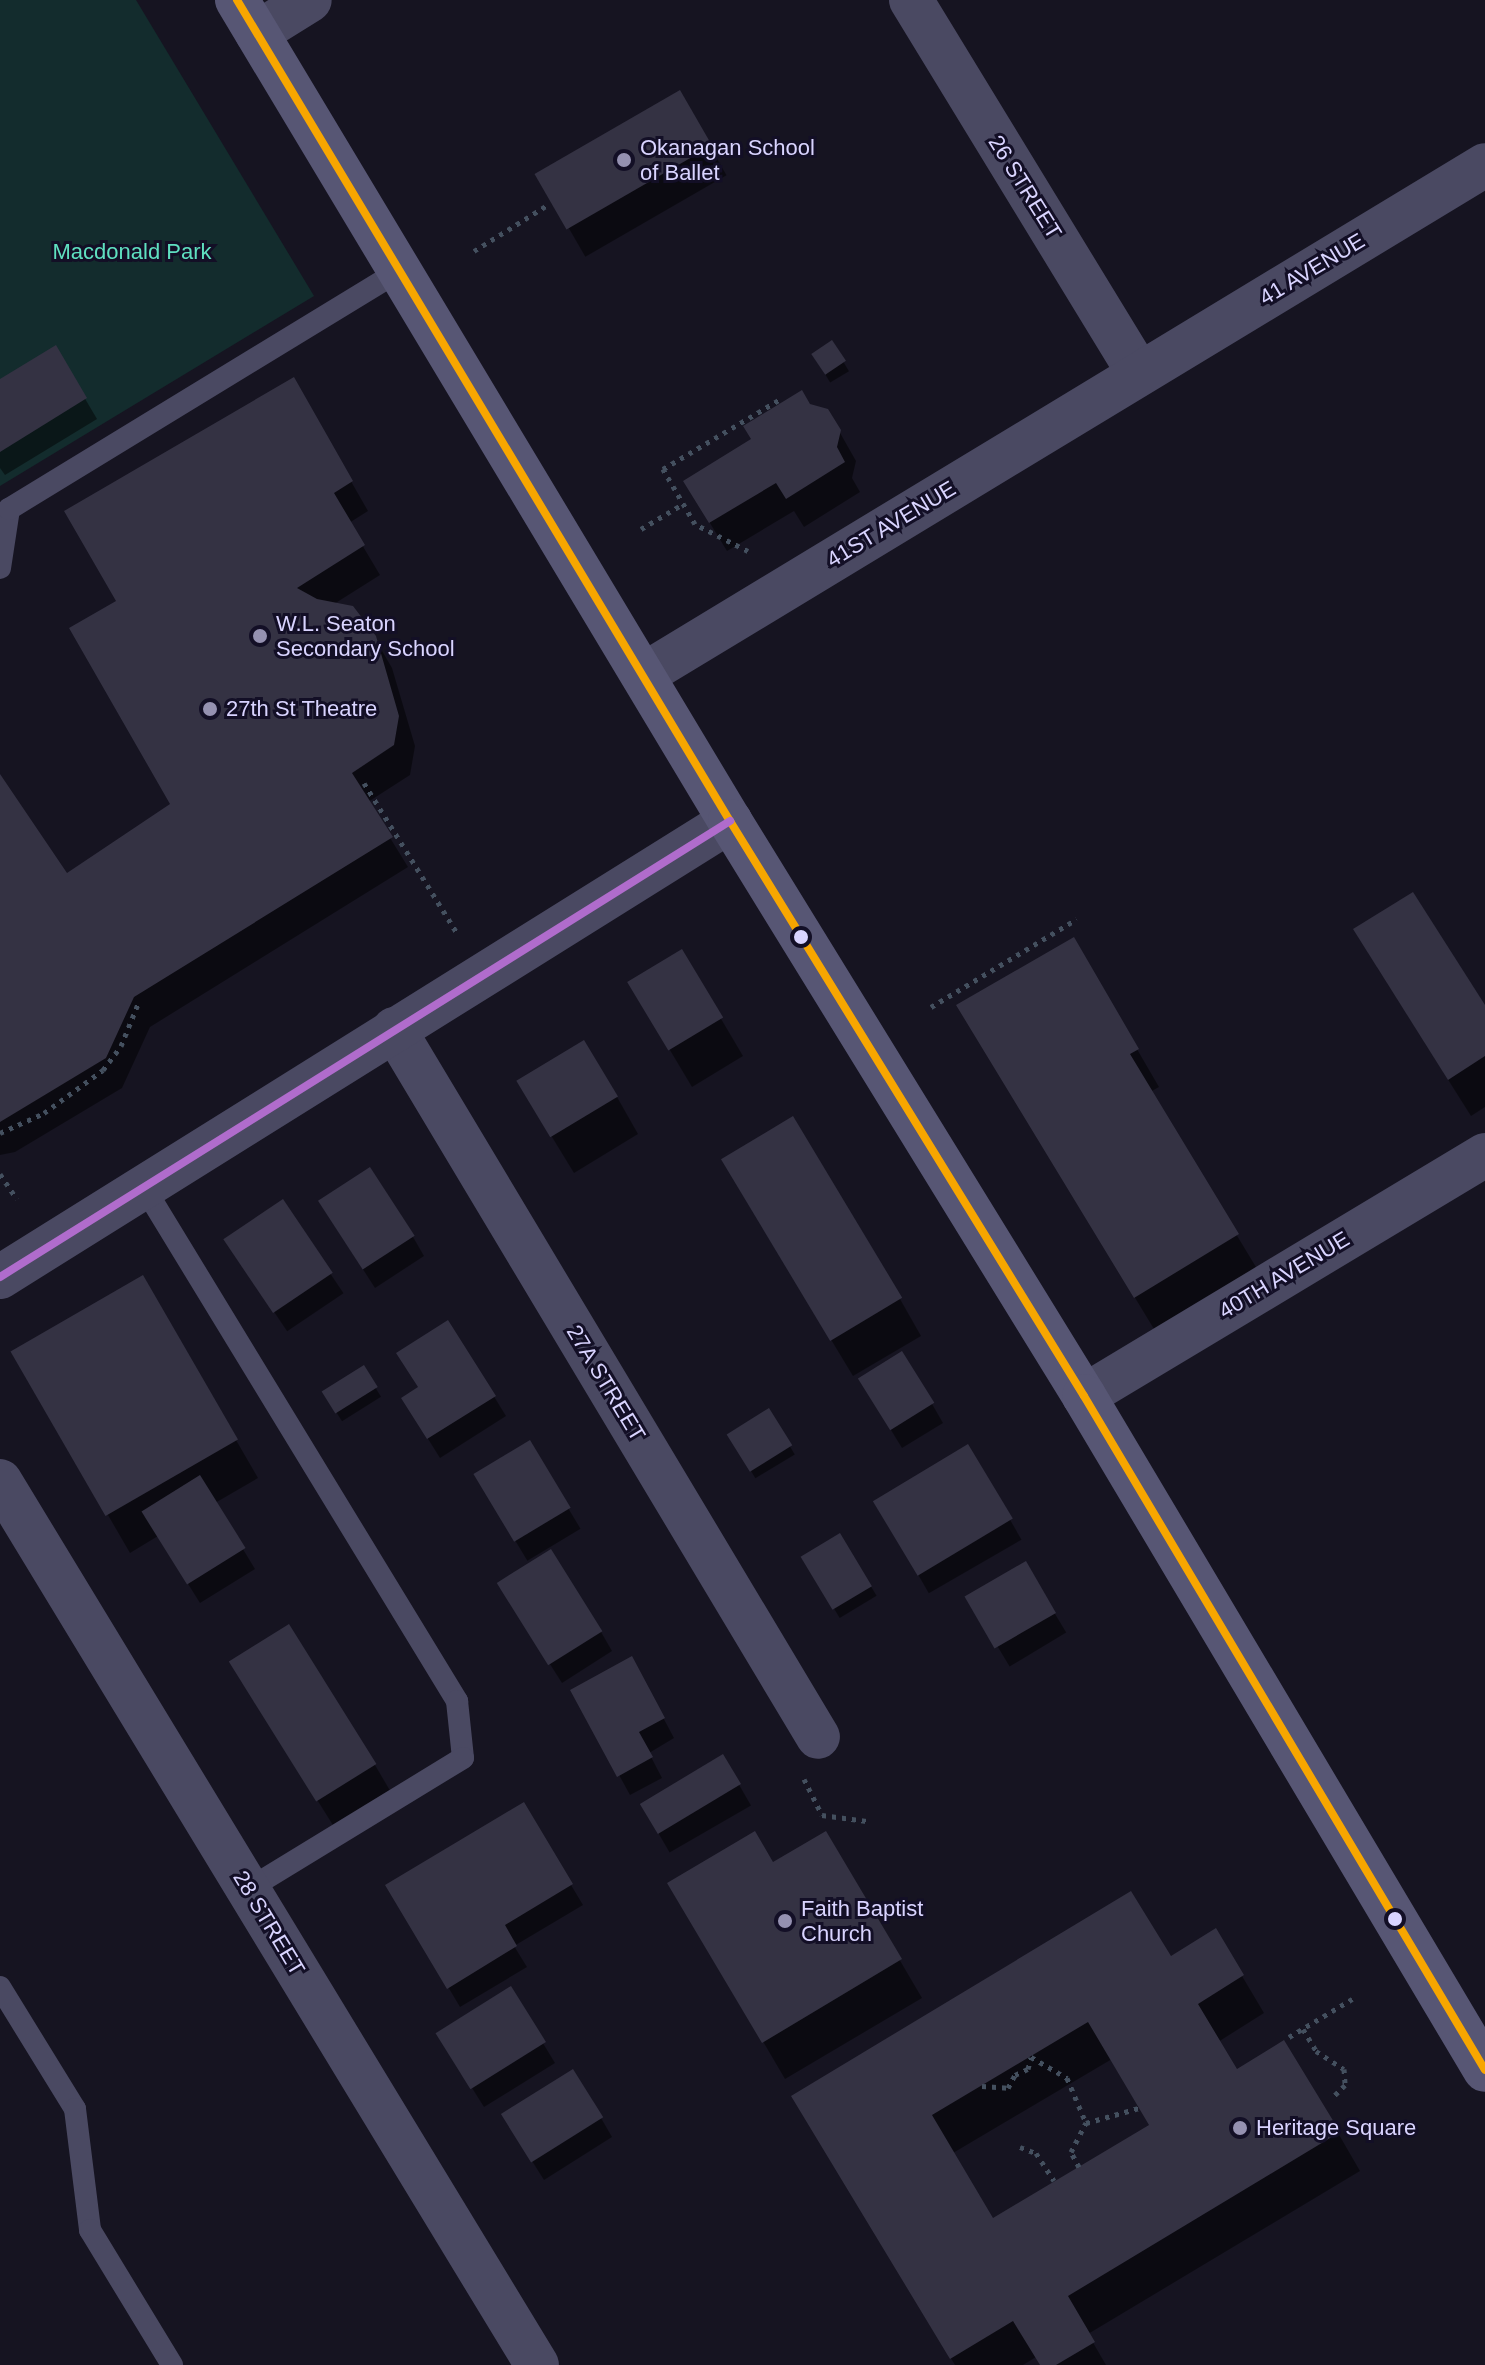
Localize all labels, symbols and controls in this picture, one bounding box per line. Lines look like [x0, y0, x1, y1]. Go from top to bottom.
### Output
street label: 26 STREET [983, 130, 1067, 244]
place label: Okanagan School of Ballet [640, 134, 815, 186]
marker: Okanagan School of Ballet [615, 151, 633, 169]
street label: 41 AVENUE [1254, 227, 1370, 311]
park label: Macdonald Park [53, 239, 211, 265]
street label: 41ST AVENUE [821, 475, 961, 573]
place label: W.L. Seaton Secondary School [276, 610, 455, 662]
marker: W.L. Seaton Secondary School [251, 627, 269, 645]
place label: 27th St Theatre [226, 696, 378, 722]
marker: 27th St Theatre [201, 700, 219, 718]
unlabelled marker [793, 929, 809, 945]
street label: 40TH AVENUE [1213, 1225, 1355, 1325]
street label: 27A STREET [561, 1320, 651, 1446]
street label: 28 STREET [227, 1866, 311, 1980]
place label: Faith Baptist Church [801, 1895, 923, 1946]
unlabelled marker [1387, 1911, 1403, 1927]
marker: Faith Baptist Church [776, 1912, 794, 1930]
place label: Heritage Square [1256, 2115, 1416, 2141]
marker: Heritage Square [1231, 2119, 1249, 2137]

